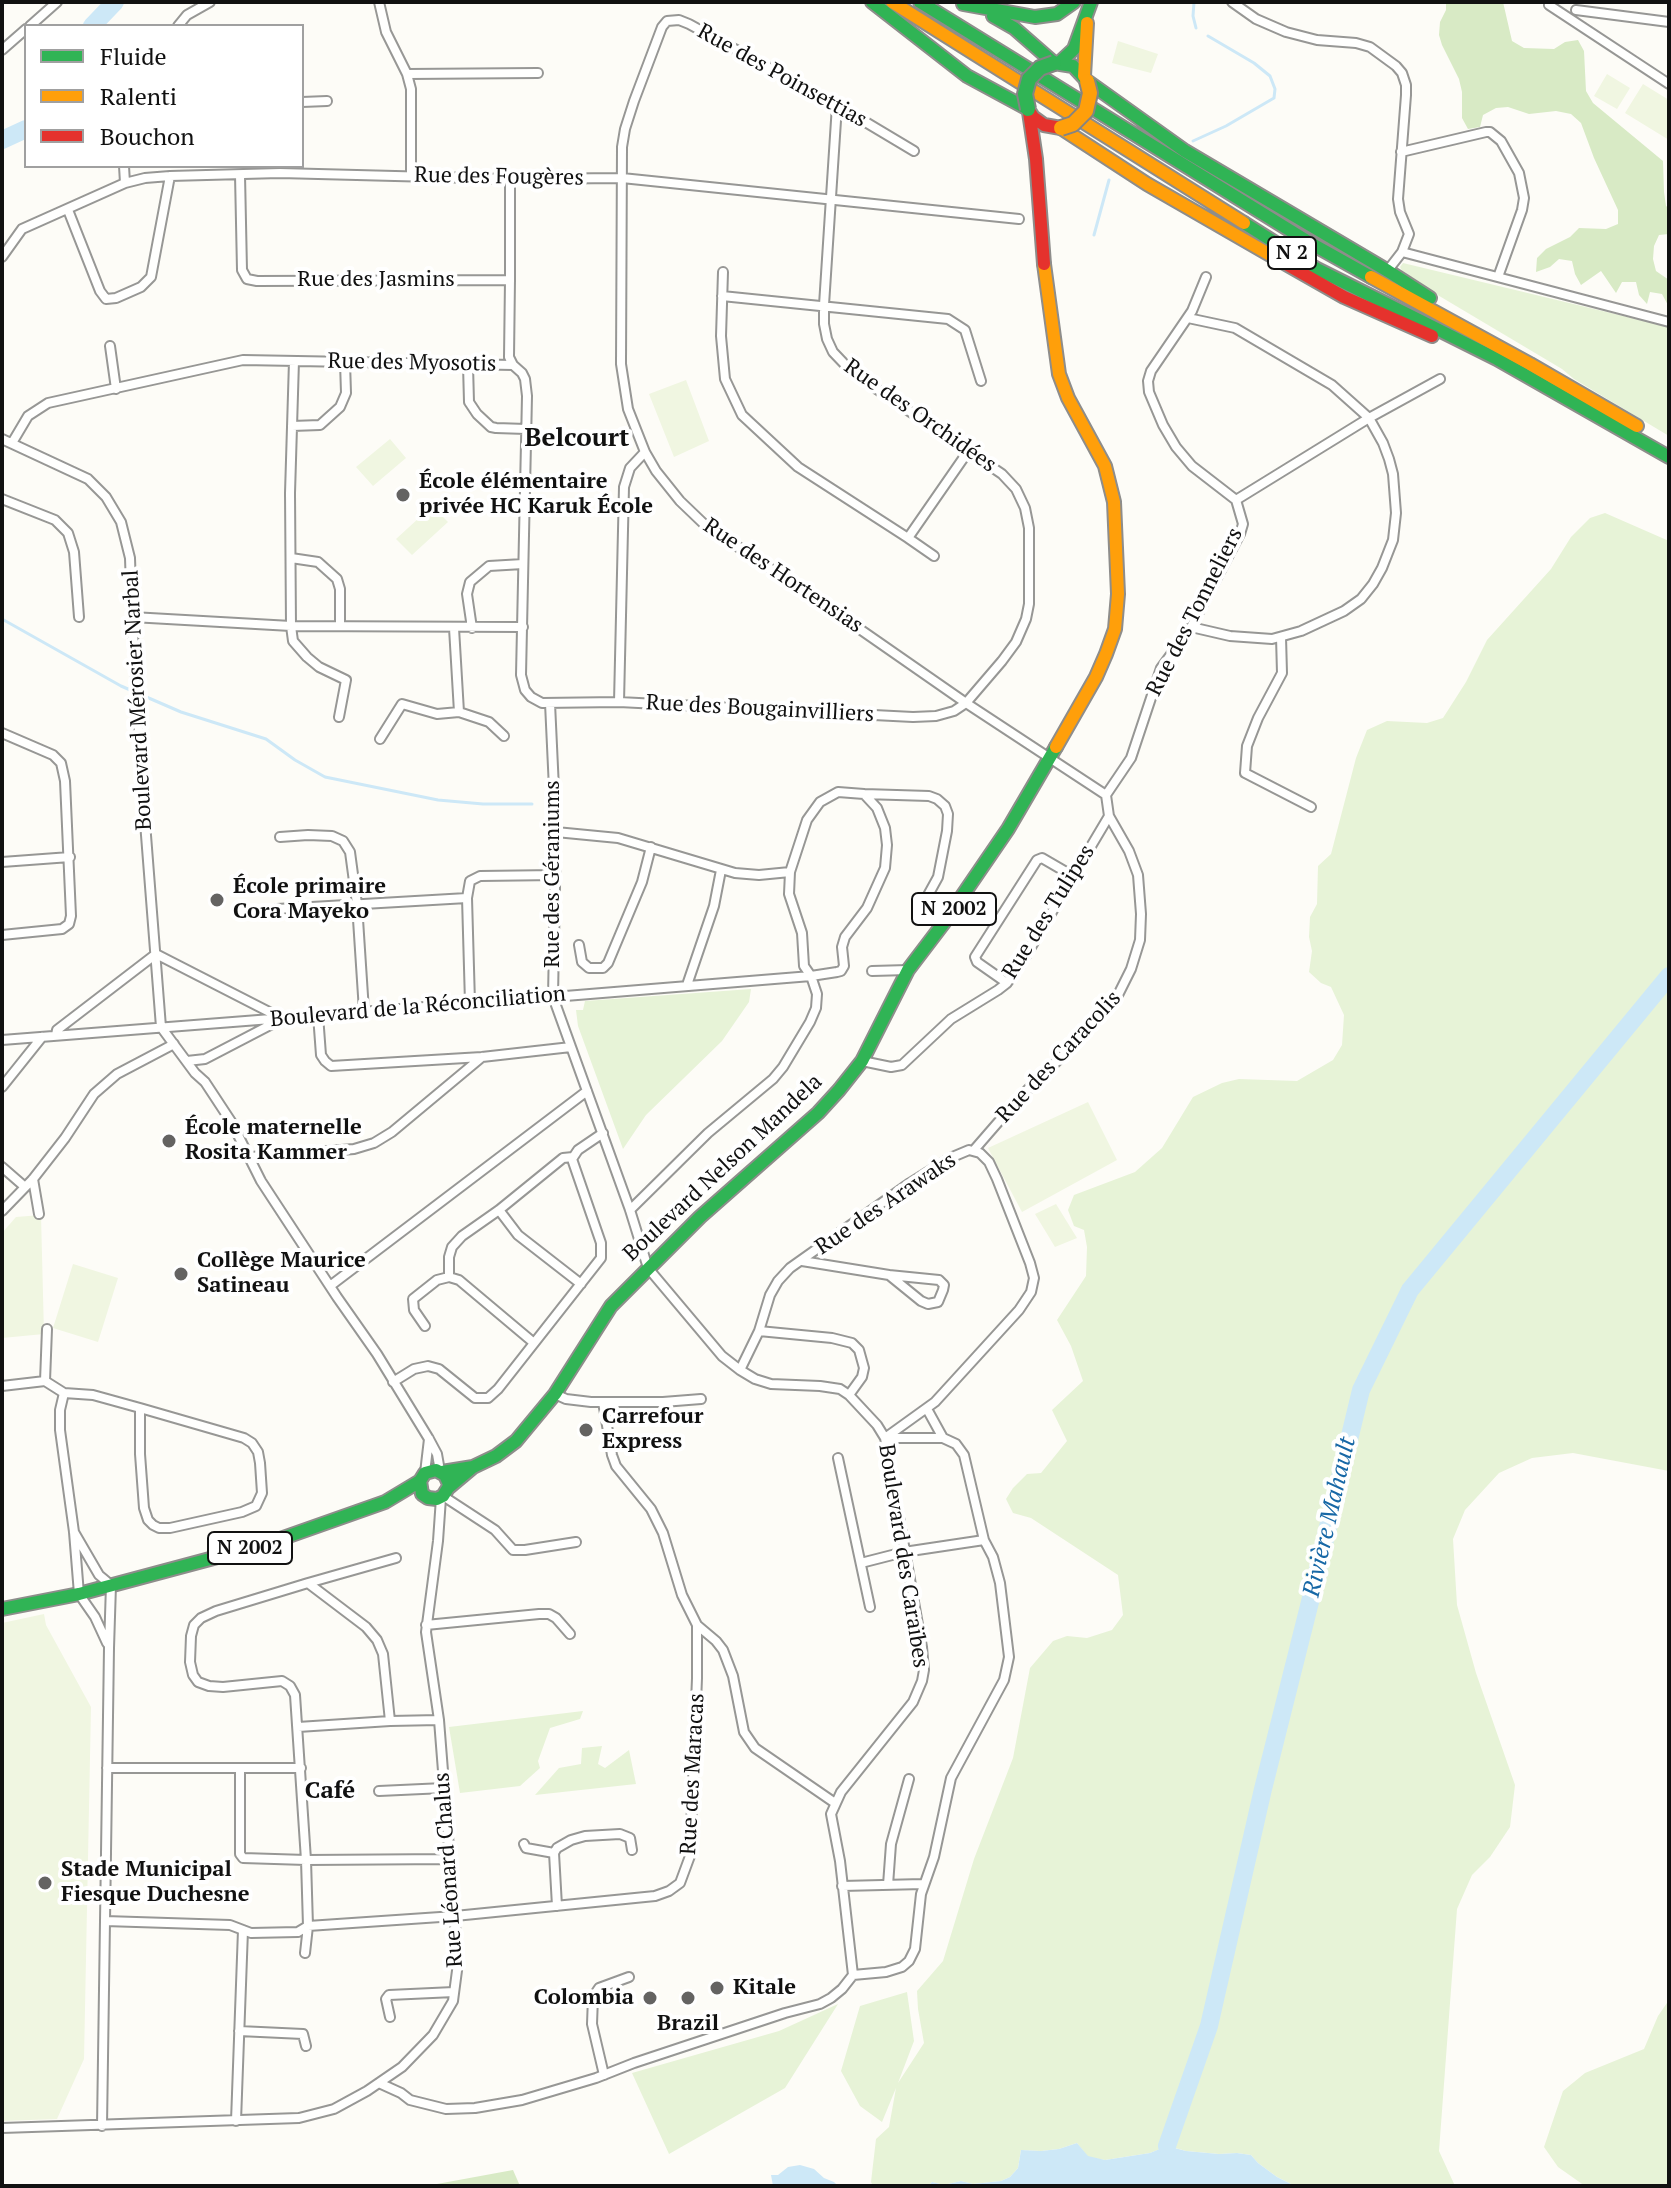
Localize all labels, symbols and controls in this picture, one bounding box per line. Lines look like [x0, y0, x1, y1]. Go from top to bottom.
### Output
street label: Rue des Poinsettias [693, 18, 871, 134]
legend [24, 24, 304, 168]
text: Fluide [100, 40, 167, 72]
text: Ralenti [100, 80, 177, 112]
text: Bouchon [100, 120, 195, 152]
street label: Rue des Fougères [414, 162, 584, 192]
road number: N 2 [1268, 237, 1316, 269]
street label: Rue des Jasmins [297, 267, 455, 293]
street label: Rue des Myosotis [327, 348, 497, 378]
street label: Rue des Orchidées [839, 354, 1001, 478]
district label: Belcourt [525, 423, 629, 455]
place label: École élémentaire privée HC Karuk École [419, 469, 653, 520]
marker: École élémentaire privée HC Karuk École [394, 486, 412, 504]
street label: Rue des Hortensias [698, 513, 868, 639]
street label: Rue des Tonneliers [1141, 524, 1249, 700]
street label: Boulevard Mérosier Narbal [118, 569, 158, 831]
street label: Rue des Bougainvilliers [645, 690, 875, 728]
street label: Rue des Géraniums [540, 780, 566, 968]
street label: Rue des Tulipes [997, 840, 1101, 984]
place label: École primaire Cora Mayeko [233, 874, 386, 926]
marker: École primaire Cora Mayeko [208, 891, 226, 909]
road number: N 2002 [912, 893, 996, 925]
street label: Boulevard de la Réconciliation [269, 981, 567, 1033]
street label: Rue des Caracolis [991, 986, 1127, 1128]
street label: Boulevard Nelson Mandela [618, 1069, 828, 1267]
place label: École maternelle Rosita Kammer [185, 1115, 362, 1166]
marker: École maternelle Rosita Kammer [160, 1132, 178, 1150]
street label: Rue des Arawaks [811, 1147, 961, 1261]
place label: Collège Maurice Satineau [197, 1248, 366, 1300]
marker: Collège Maurice Satineau [172, 1265, 190, 1283]
place label: Carrefour Express [602, 1404, 703, 1456]
marker: Carrefour Express [577, 1421, 595, 1439]
water label: Rivière Mahault [1298, 1434, 1362, 1600]
street label: Boulevard des Caraïbes [872, 1442, 934, 1670]
road number: N 2002 [208, 1532, 292, 1564]
street label: Rue des Maracas [676, 1693, 710, 1855]
street label: Rue Léonard Chalus [429, 1772, 469, 1968]
district label: Café [305, 1777, 355, 1805]
place label: Stade Municipal Fiesque Duchesne [61, 1857, 249, 1908]
marker: Stade Municipal Fiesque Duchesne [36, 1874, 54, 1892]
place label: Kitale [733, 1975, 796, 2001]
marker: Kitale [708, 1979, 726, 1997]
place label: Colombia [534, 1985, 634, 2011]
marker: Colombia [641, 1989, 659, 2007]
marker: Brazil [679, 1989, 697, 2007]
place label: Brazil [657, 2011, 719, 2037]

